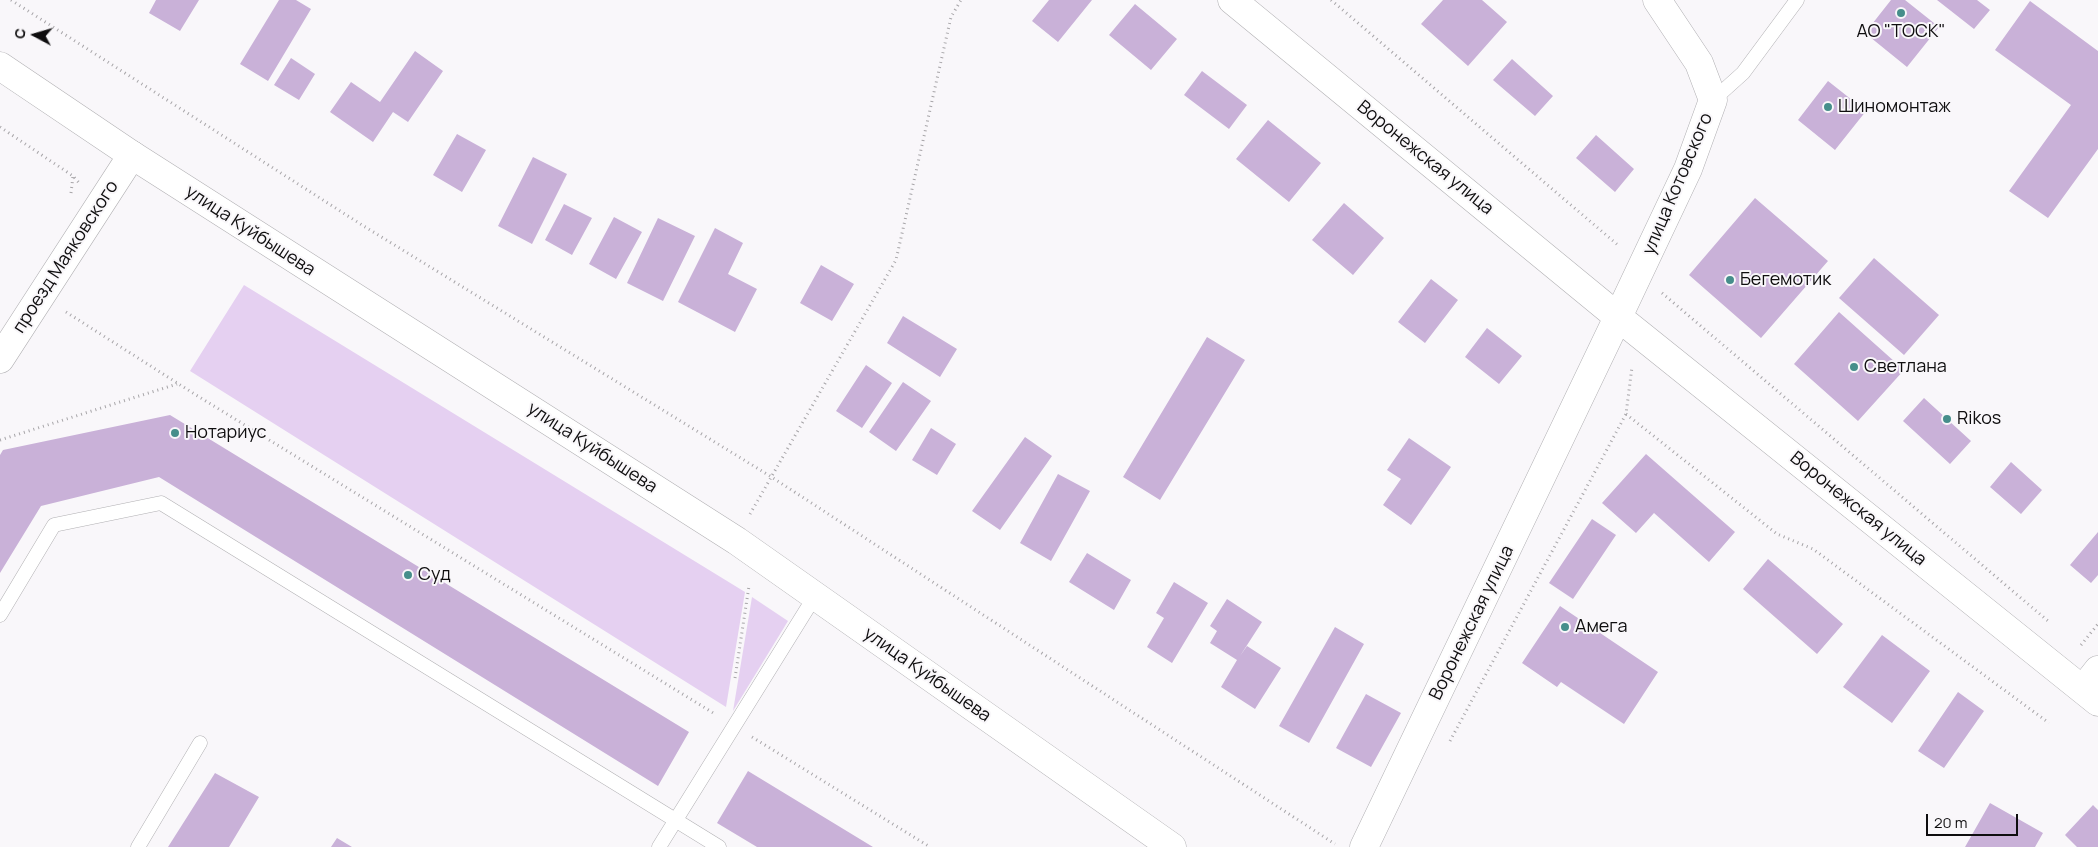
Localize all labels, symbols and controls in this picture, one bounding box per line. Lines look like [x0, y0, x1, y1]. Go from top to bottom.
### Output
marker: АО "ТОСК" [1895, 7, 1907, 19]
north arrow [10, 10, 60, 60]
place label: АО "ТОСК" [1856, 21, 1946, 43]
text: С [10, 27, 30, 40]
street label: Воронежская улица [1352, 96, 1498, 220]
place label: Шиномонтаж [1838, 96, 1951, 118]
marker: Шиномонтаж [1822, 101, 1834, 113]
street label: улица Котовского [1638, 110, 1718, 258]
street label: проезд Маяковского [9, 177, 123, 337]
street label: улица Куйбышева [181, 181, 319, 281]
place label: Бегемотик [1740, 269, 1831, 291]
marker: Бегемотик [1724, 274, 1736, 286]
place label: Светлана [1864, 356, 1947, 378]
marker: Светлана [1848, 361, 1860, 373]
street label: улица Куйбышева [523, 398, 661, 498]
place label: Rikos [1957, 408, 2001, 430]
marker: Rikos [1941, 413, 1953, 425]
place label: Нотариус [185, 422, 266, 444]
marker: Нотариус [169, 427, 181, 439]
street label: Воронежская улица [1785, 447, 1931, 571]
street label: Воронежская улица [1425, 542, 1519, 704]
place label: Суд [418, 564, 451, 586]
marker: Суд [402, 569, 414, 581]
place label: Амега [1575, 616, 1627, 638]
marker: Амега [1559, 621, 1571, 633]
street label: улица Куйбышева [859, 623, 995, 727]
scale bar [1928, 804, 2020, 836]
text: 20 m [1934, 812, 1967, 833]

